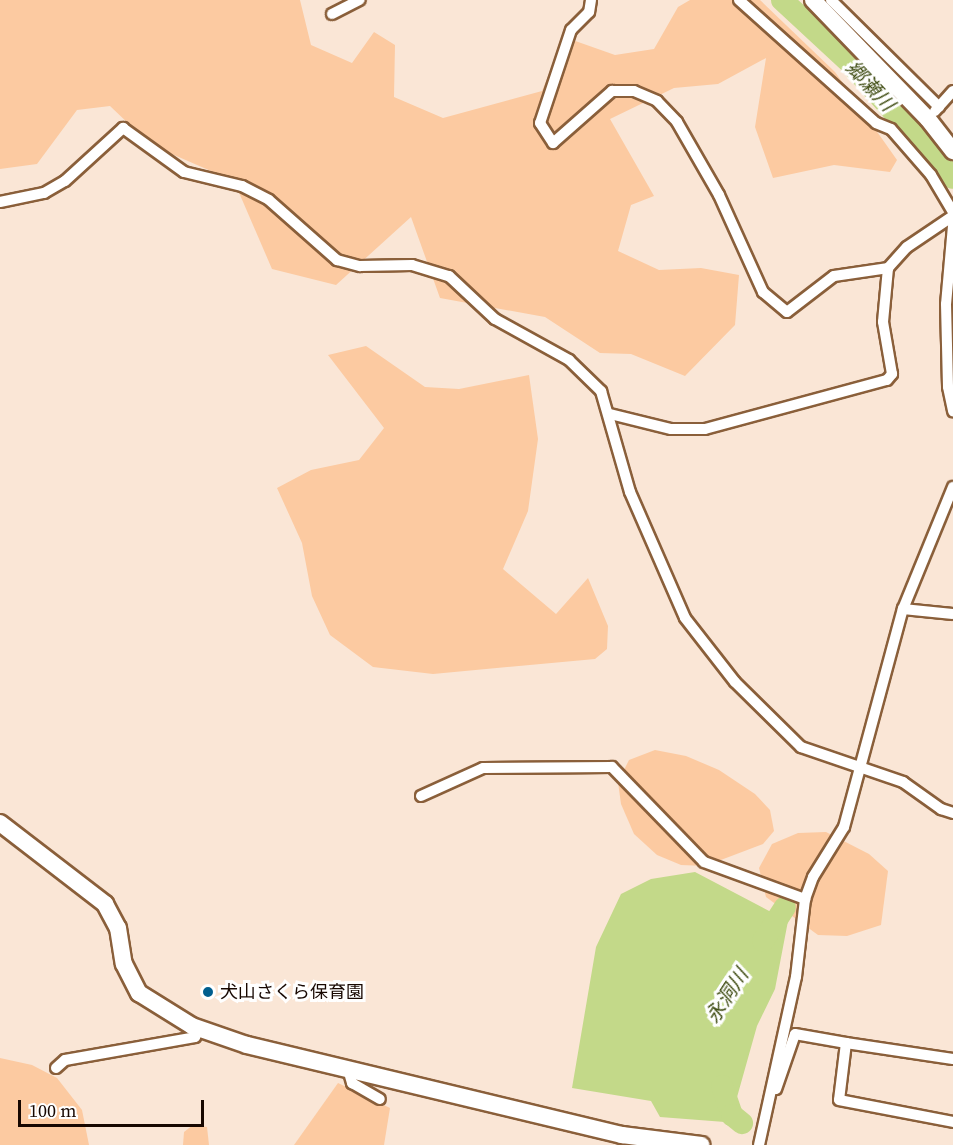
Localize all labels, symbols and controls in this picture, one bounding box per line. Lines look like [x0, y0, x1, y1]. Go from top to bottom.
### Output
water label: 郷瀬川 [841, 56, 899, 116]
water label: 永洞川 [701, 964, 753, 1028]
place label: 犬山さくら保育園 [220, 981, 364, 1003]
marker: 犬山さくら保育園 [201, 985, 215, 999]
scale bar [21, 1088, 207, 1126]
text: 100 m [29, 1098, 76, 1123]

